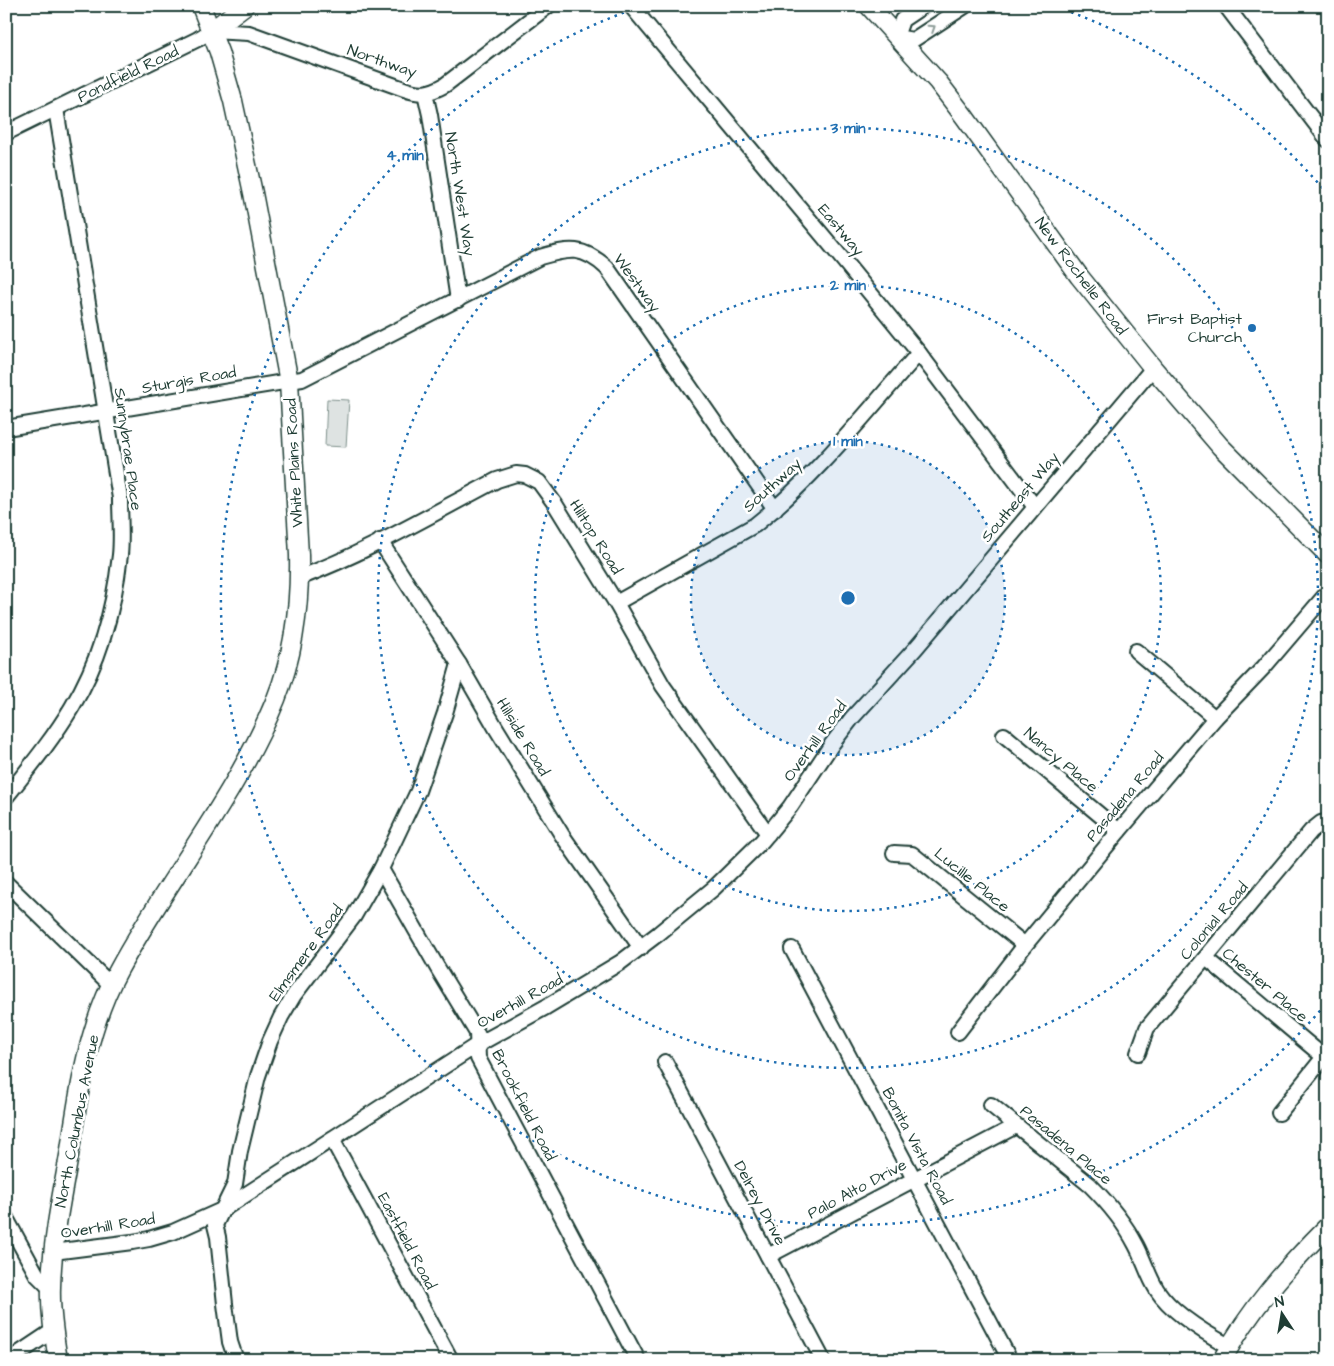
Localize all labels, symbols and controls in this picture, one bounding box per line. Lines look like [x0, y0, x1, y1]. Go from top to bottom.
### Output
one-way arrow [926, 25, 936, 34]
street label: Northway [344, 39, 420, 84]
street label: Pondfield Road [74, 40, 182, 108]
text: 3 min [829, 118, 866, 139]
street label: North West Way [438, 130, 481, 258]
text: 4 min [386, 145, 424, 166]
street label: Eastway [812, 199, 869, 262]
street label: New Rochelle Road [1029, 213, 1133, 339]
street label: Westway [607, 249, 666, 318]
text: 2 min [829, 275, 867, 296]
place label: First Baptist Church [1147, 308, 1243, 348]
marker: First Baptist Church [1246, 322, 1258, 334]
street label: Sturgis Road [140, 361, 238, 400]
street label: Sunnybrae Place [107, 386, 148, 512]
street label: White Plains Road [280, 398, 308, 528]
text: 1 min [833, 431, 863, 452]
street label: Southeast Way [976, 447, 1065, 547]
street label: Southway [738, 453, 807, 518]
street label: Hilltop Road [564, 495, 628, 579]
centre of rings [839, 589, 857, 607]
street label: Hillside Road [491, 694, 555, 780]
street label: Overhill Road [778, 696, 852, 786]
street label: Nancy Place [1018, 722, 1103, 799]
street label: Pasadena Road [1081, 748, 1169, 846]
street label: Lucille Place [930, 843, 1015, 918]
street label: Colonial Road [1175, 877, 1253, 965]
street label: Elmsmere Road [264, 900, 348, 1006]
street label: Chester Place [1217, 943, 1313, 1028]
street label: Overhill Road [473, 968, 567, 1034]
street label: North Columbus Avenue [49, 1032, 105, 1209]
street label: Brookfield Road [486, 1045, 562, 1165]
street label: Bonita Vista Road [877, 1083, 957, 1209]
street label: Pasadena Place [1015, 1100, 1117, 1190]
street label: Palo Alto Drive [804, 1153, 911, 1224]
street label: Delrey Drive [728, 1157, 792, 1250]
street label: Eastfield Road [372, 1189, 442, 1293]
street label: Overhill Road [59, 1208, 157, 1244]
north arrow [1256, 1288, 1306, 1338]
text: N [1273, 1292, 1286, 1313]

